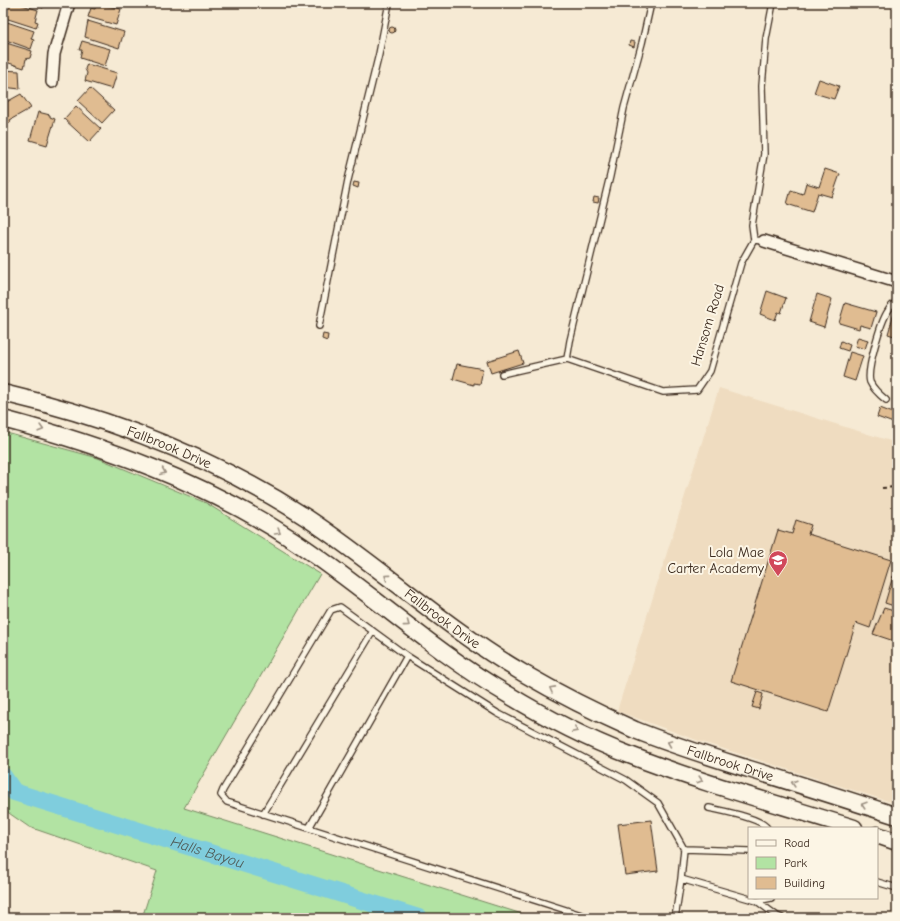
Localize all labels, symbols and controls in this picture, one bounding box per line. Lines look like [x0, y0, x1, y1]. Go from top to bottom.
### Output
street label: Hansom Road [687, 282, 728, 368]
street label: Fallbrook Drive [125, 422, 214, 472]
one-way arrow [37, 424, 44, 433]
one-way arrow [159, 467, 166, 475]
one-way arrow [274, 527, 281, 534]
place label: Lola Mae Carter Academy [667, 544, 765, 577]
school or university icon: Lola Mae Carter Academy [767, 549, 789, 577]
one-way arrow [384, 574, 391, 581]
street label: Fallbrook Drive [401, 585, 483, 652]
one-way arrow [402, 619, 409, 626]
one-way arrow [549, 686, 556, 693]
one-way arrow [571, 726, 578, 733]
one-way arrow [666, 739, 673, 747]
street label: Fallbrook Drive [685, 742, 776, 785]
one-way arrow [697, 775, 704, 784]
one-way arrow [790, 779, 797, 787]
one-way arrow [861, 801, 868, 810]
legend [748, 827, 878, 899]
water label: Halls Bayou [168, 832, 247, 872]
text: Road [784, 836, 810, 850]
text: Park [784, 856, 807, 870]
text: Building [784, 876, 825, 890]

